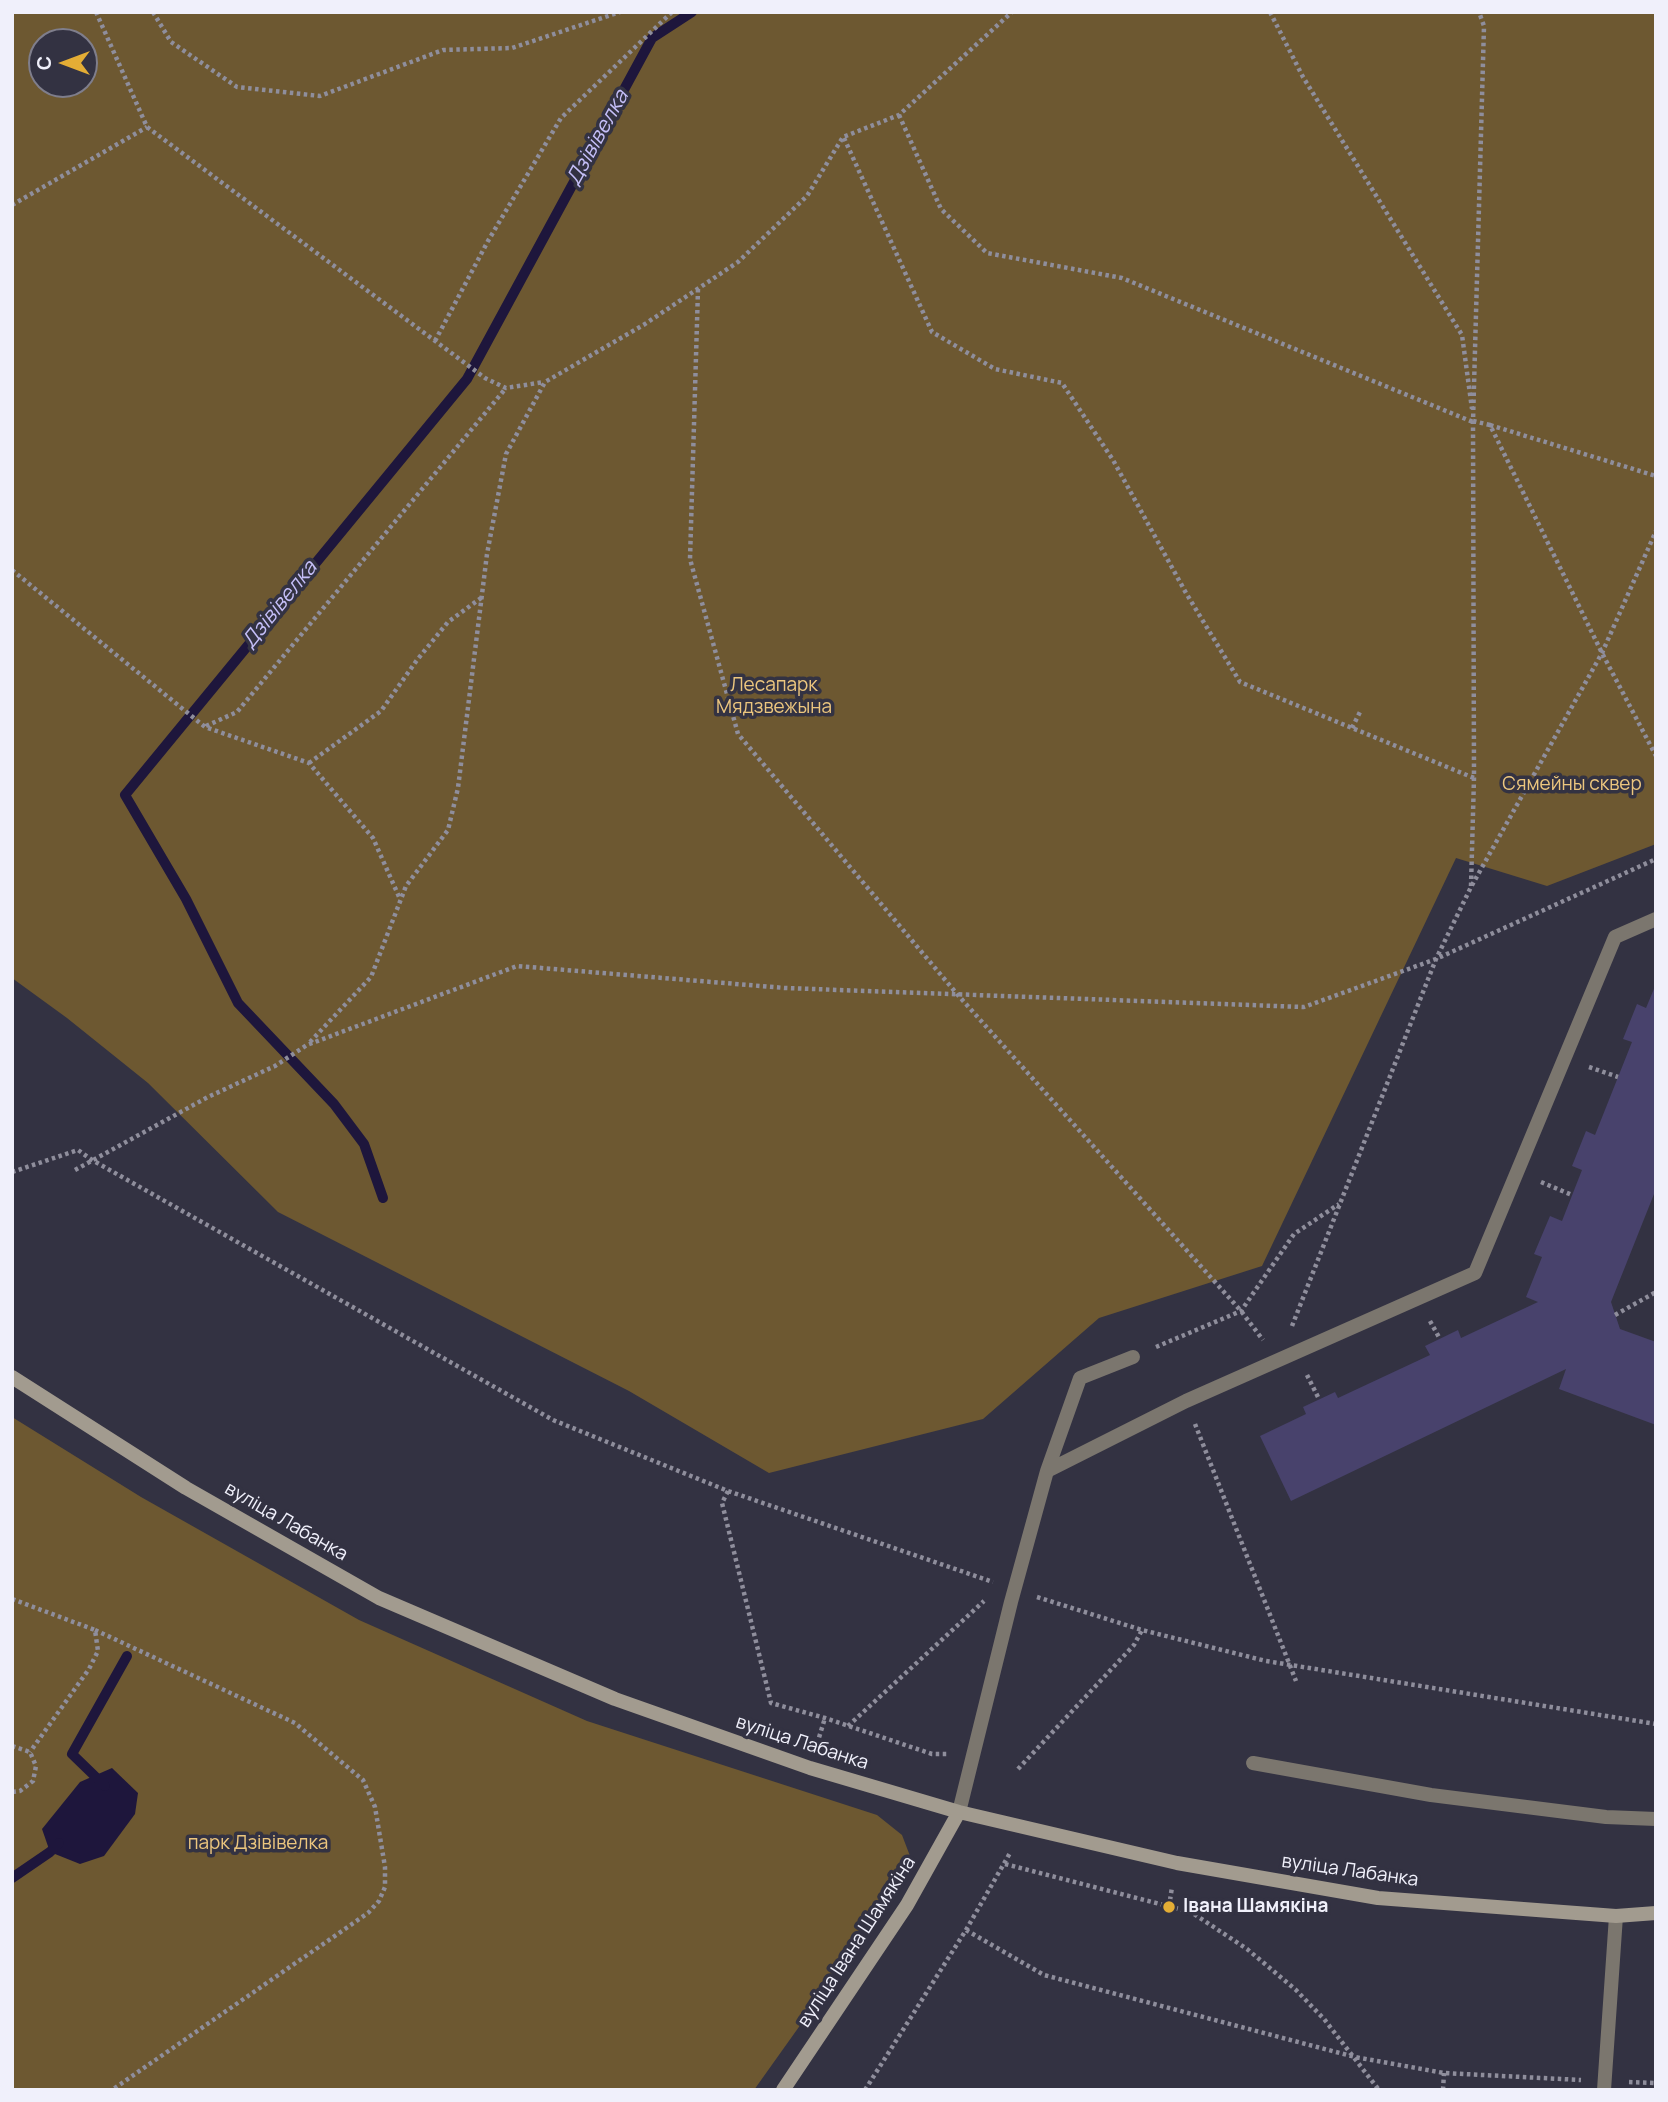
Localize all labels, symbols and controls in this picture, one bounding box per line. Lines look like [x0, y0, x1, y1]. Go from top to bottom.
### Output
north arrow [28, 28, 98, 98]
text: С [31, 56, 57, 70]
water label: Дзівівелка [562, 86, 634, 190]
water label: Дзівівелка [237, 556, 323, 654]
park label: Лесапарк Мядзвежына [716, 675, 832, 719]
park label: Сямейны сквер [1502, 774, 1642, 796]
street label: вуліца Лабанка [221, 1478, 351, 1566]
street label: вуліца Лабанка [733, 1711, 871, 1775]
park label: парк Дзівівелка [188, 1833, 328, 1855]
street label: вуліца Лабанка [1280, 1850, 1420, 1892]
street label: вуліца Івана Шамякіна [793, 1852, 921, 2032]
place label: Івана Шамякіна [1183, 1896, 1329, 1918]
marker: Івана Шамякіна [1161, 1899, 1177, 1915]

